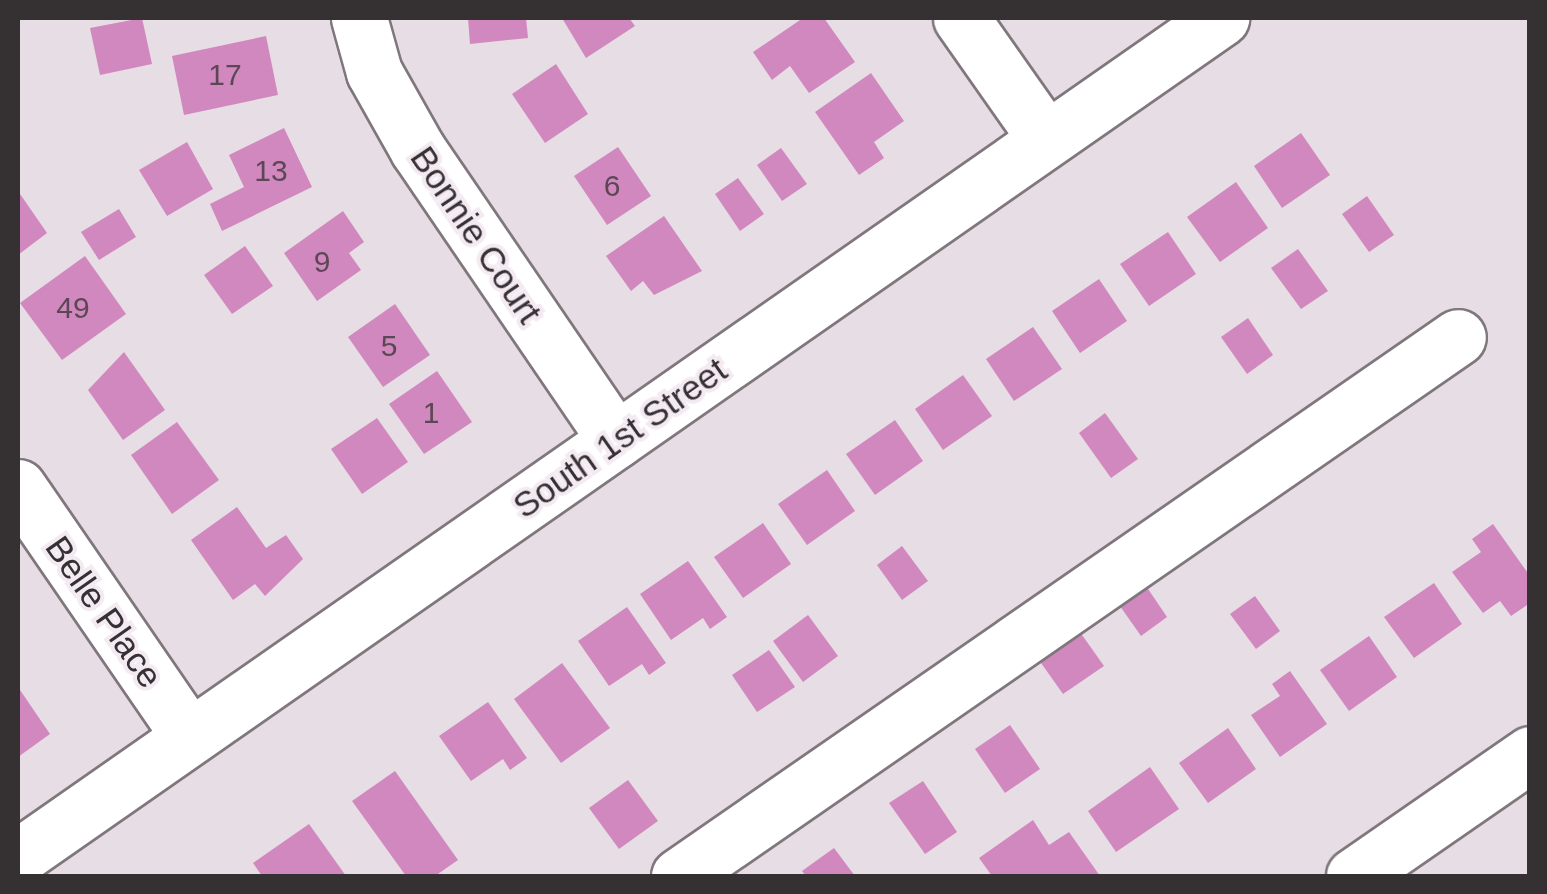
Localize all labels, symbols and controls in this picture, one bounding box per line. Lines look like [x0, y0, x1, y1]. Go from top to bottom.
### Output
house number: 17 [208, 57, 242, 93]
street label: Bonnie Court [401, 139, 551, 331]
house number: 13 [254, 153, 288, 189]
house number: 6 [604, 168, 620, 204]
house number: 9 [314, 244, 330, 280]
house number: 49 [56, 290, 90, 326]
house number: 5 [381, 328, 397, 364]
street label: South 1st Street [505, 349, 735, 527]
house number: 1 [423, 395, 439, 431]
street label: Belle Place [37, 528, 171, 696]

